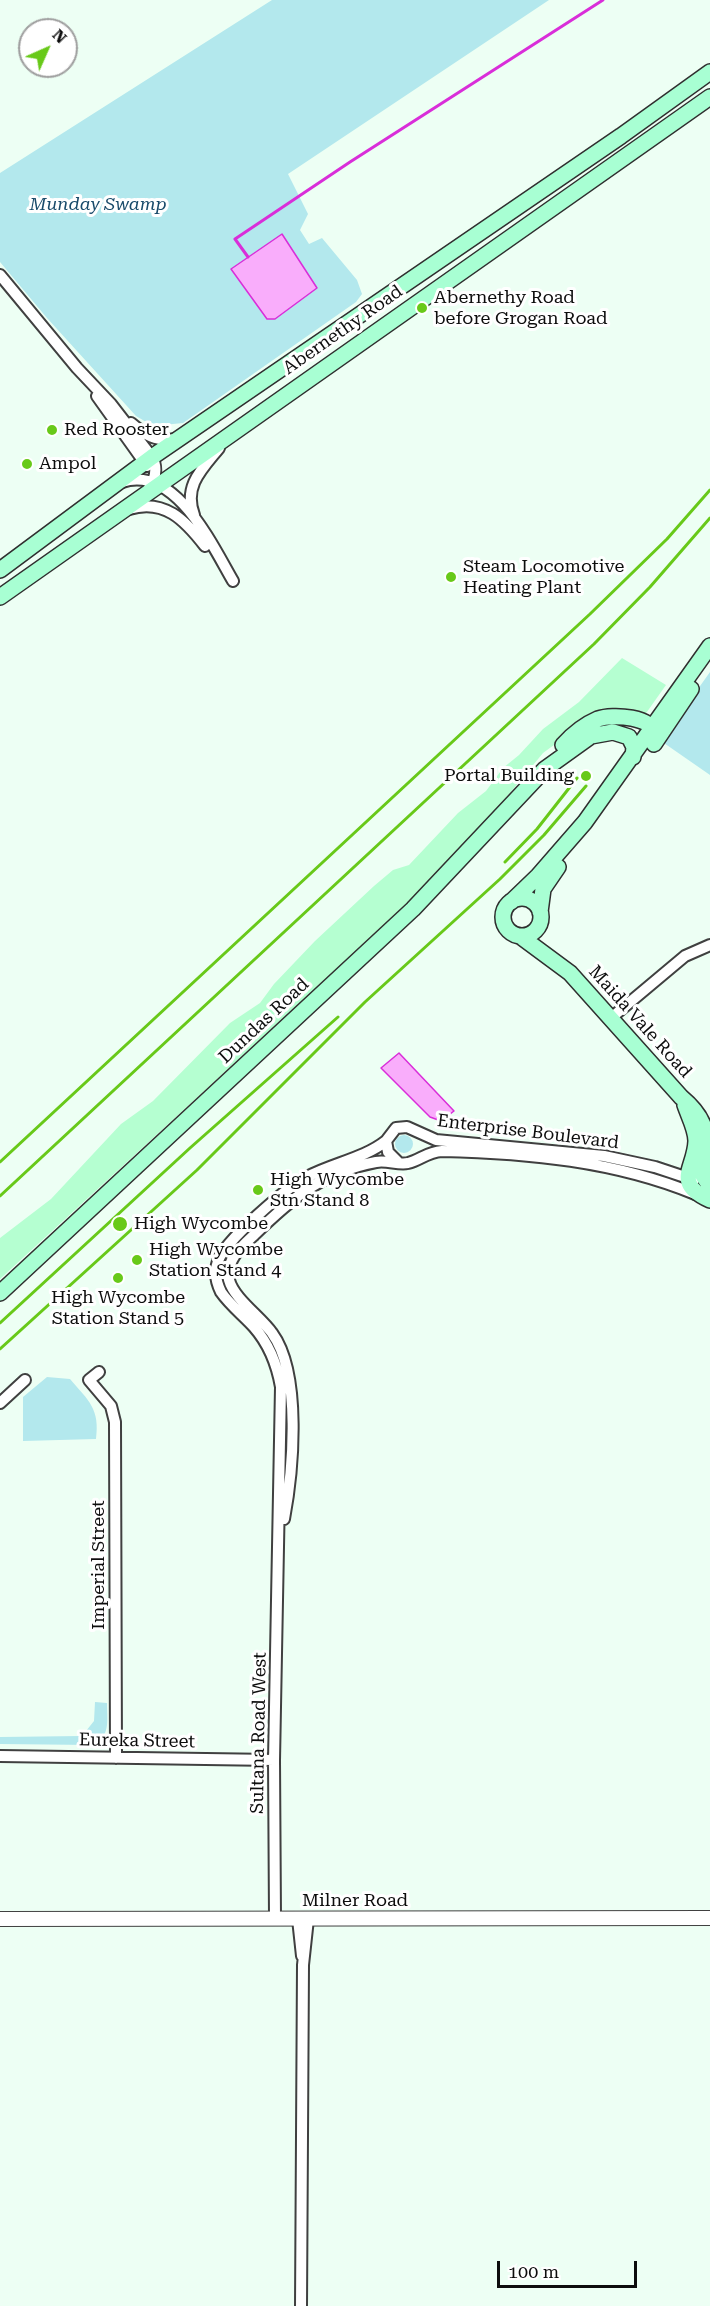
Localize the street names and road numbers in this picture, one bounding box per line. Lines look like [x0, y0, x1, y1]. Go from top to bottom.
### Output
street label: Abernethy Road [279, 281, 407, 379]
street label: Maida Vale Road [584, 961, 696, 1083]
street label: Dundas Road [214, 974, 314, 1068]
street label: Enterprise Boulevard [436, 1110, 620, 1154]
street label: Imperial Street [88, 1500, 110, 1630]
street label: Sultana Road West [247, 1652, 271, 1814]
street label: Eureka Street [79, 1729, 195, 1753]
street label: Milner Road [302, 1890, 408, 1912]

